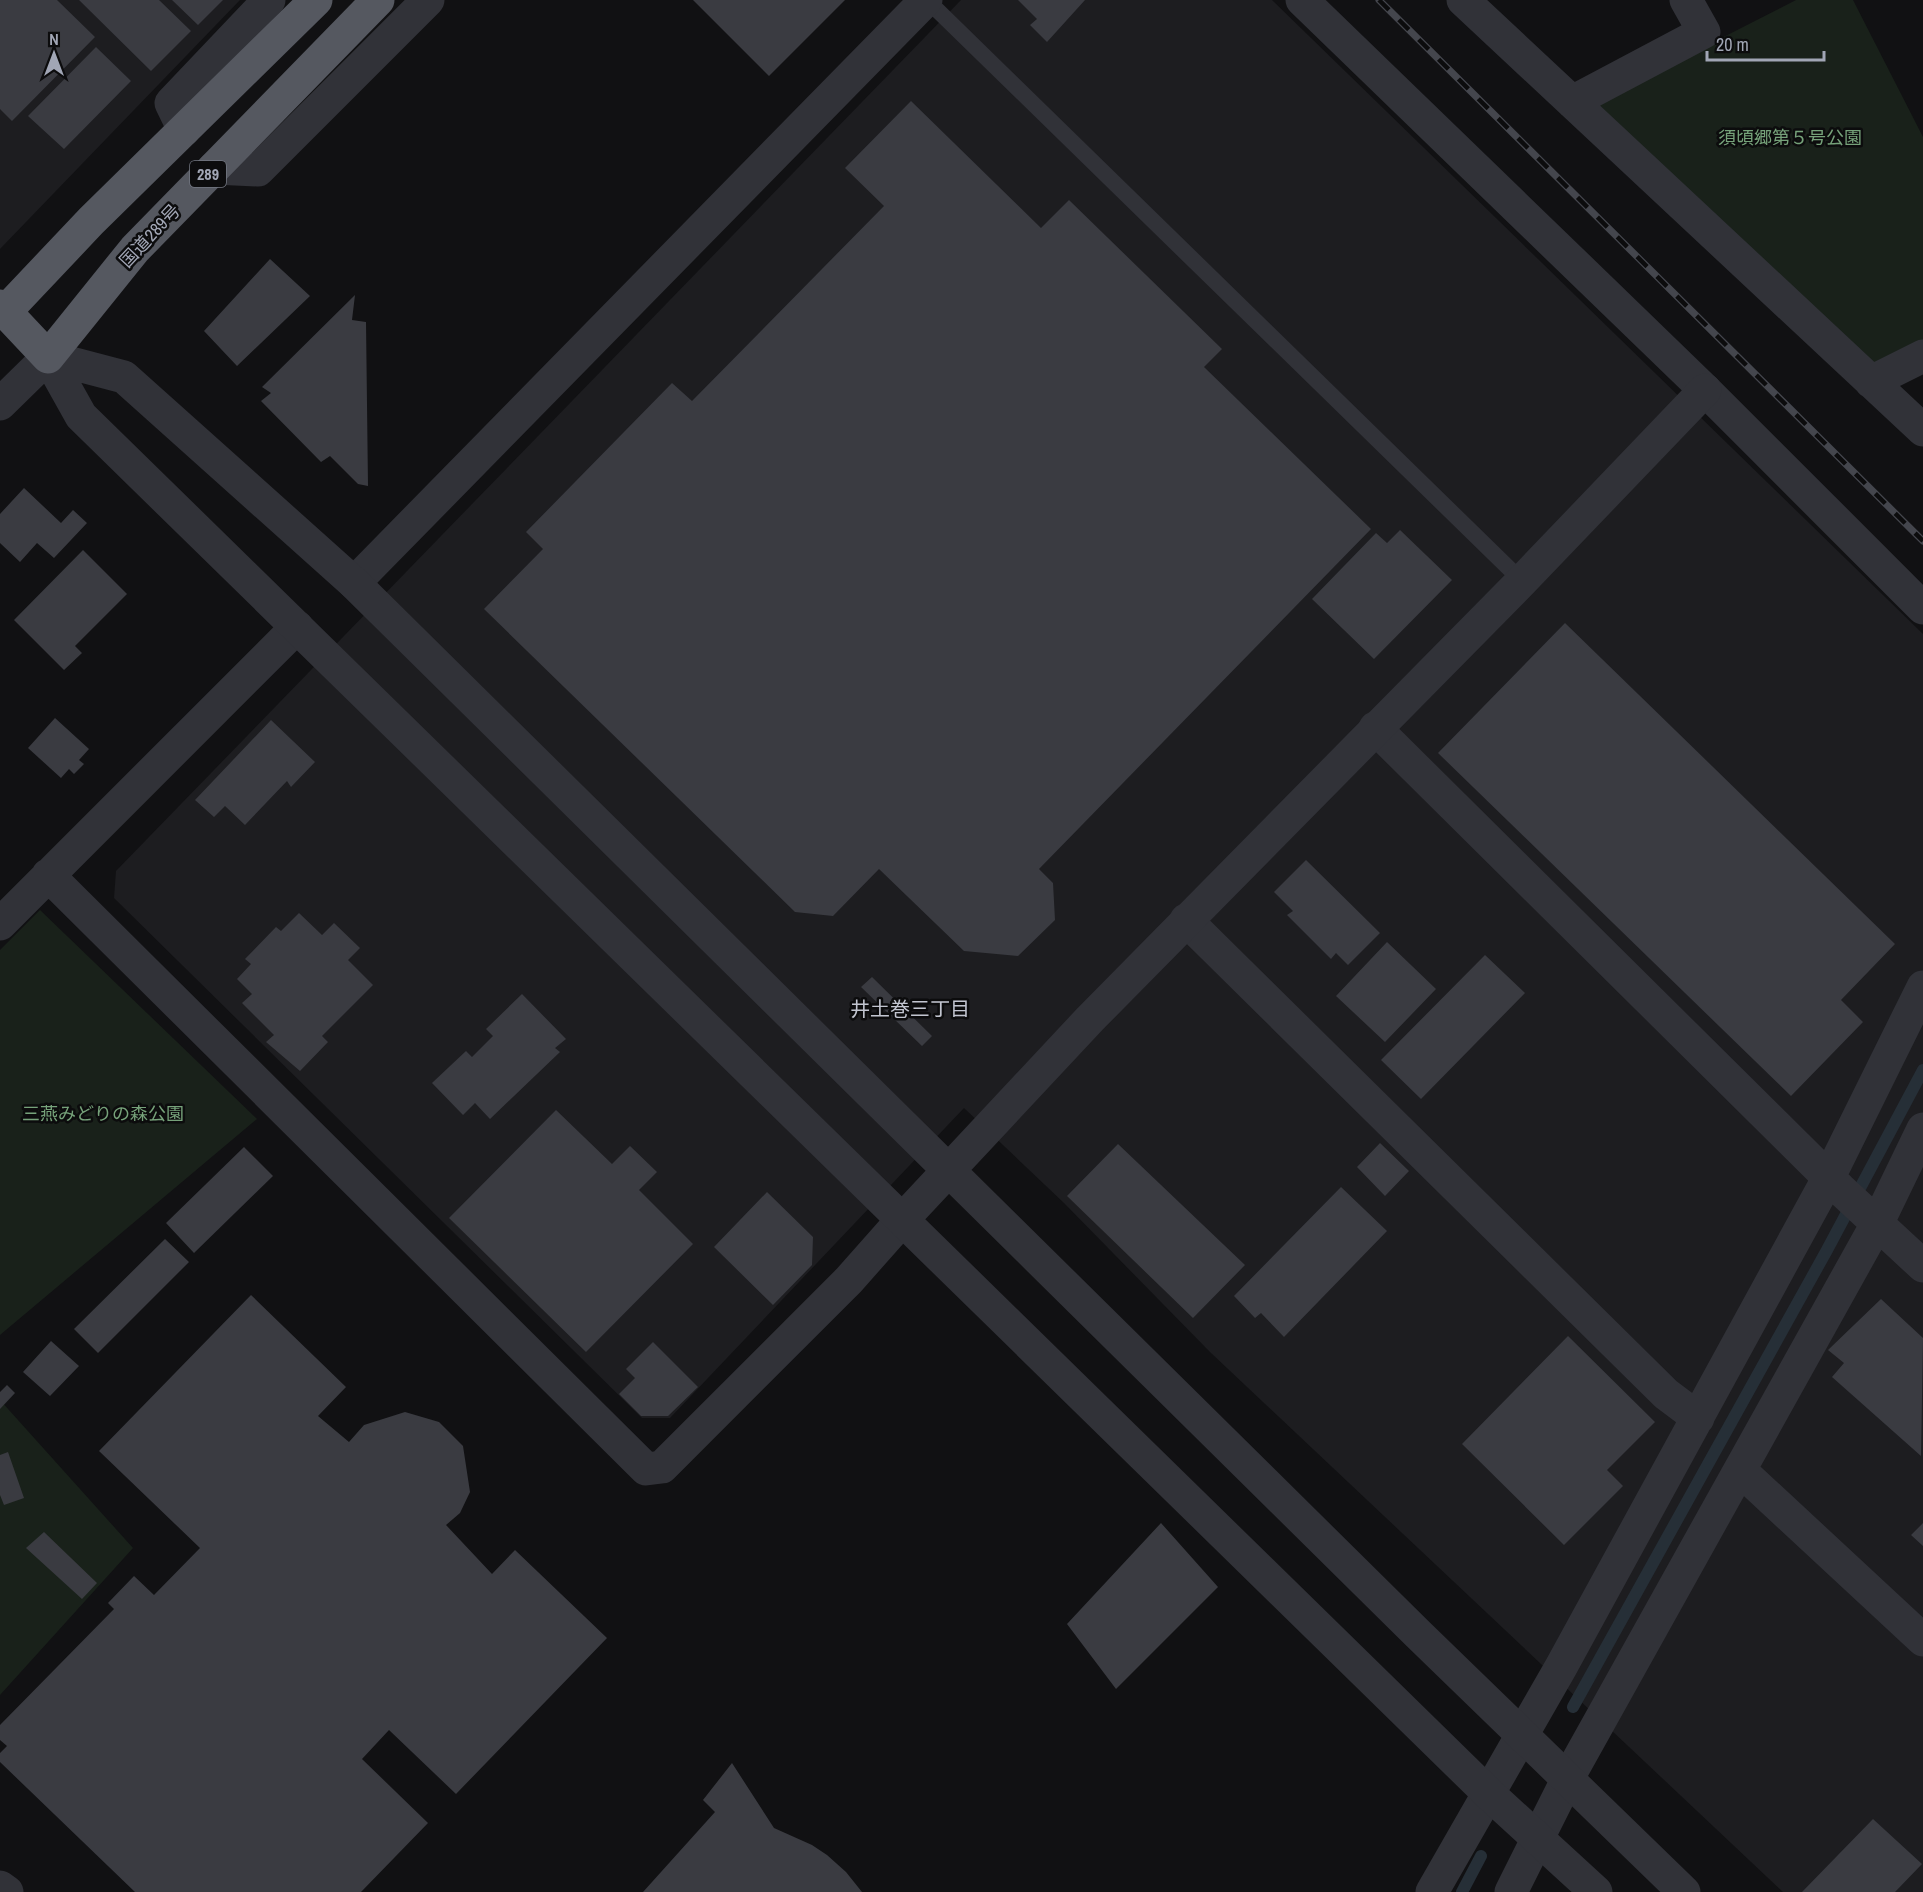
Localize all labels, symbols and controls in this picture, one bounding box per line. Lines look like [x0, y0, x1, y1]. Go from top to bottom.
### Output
north arrow [24, 24, 84, 84]
scale bar [1707, 24, 1824, 62]
text: N [49, 28, 59, 50]
text: 20 m [1716, 32, 1749, 57]
park label: 須頃郷第５号公園 [1718, 125, 1862, 150]
road number: 289 [190, 161, 226, 187]
street label: 国道289号 [114, 198, 186, 273]
district label: 井土巻三丁目 [850, 995, 970, 1022]
park label: 三燕みどりの森公園 [22, 1101, 184, 1126]

